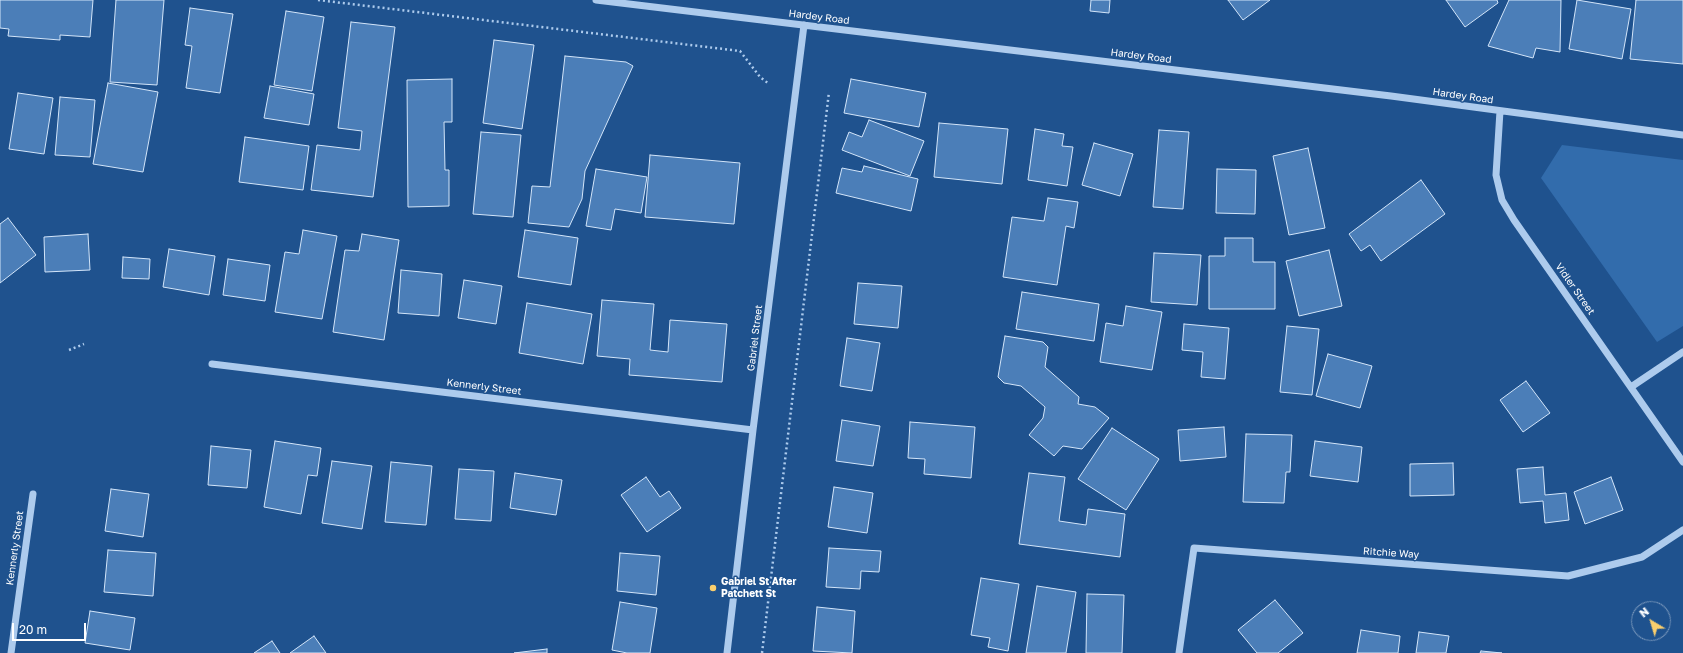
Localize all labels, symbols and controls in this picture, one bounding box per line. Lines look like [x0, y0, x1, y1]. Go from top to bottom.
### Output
street label: Hardey Road [788, 7, 850, 27]
street label: Hardey Road [1110, 46, 1172, 66]
street label: Hardey Road [1432, 86, 1494, 106]
street label: Vidler Street [1553, 261, 1597, 317]
street label: Gabriel Street [745, 304, 765, 372]
street label: Kennerly Street [446, 376, 522, 398]
street label: Kennerly Street [4, 510, 26, 586]
street label: Ritchie Way [1362, 545, 1420, 561]
place label: Gabriel St After Patchett St [721, 576, 796, 600]
marker: Gabriel St After Patchett St [708, 583, 718, 593]
north arrow [1631, 601, 1671, 641]
text: N [1637, 604, 1651, 620]
scale bar [14, 615, 88, 641]
text: 20 m [19, 622, 47, 637]

